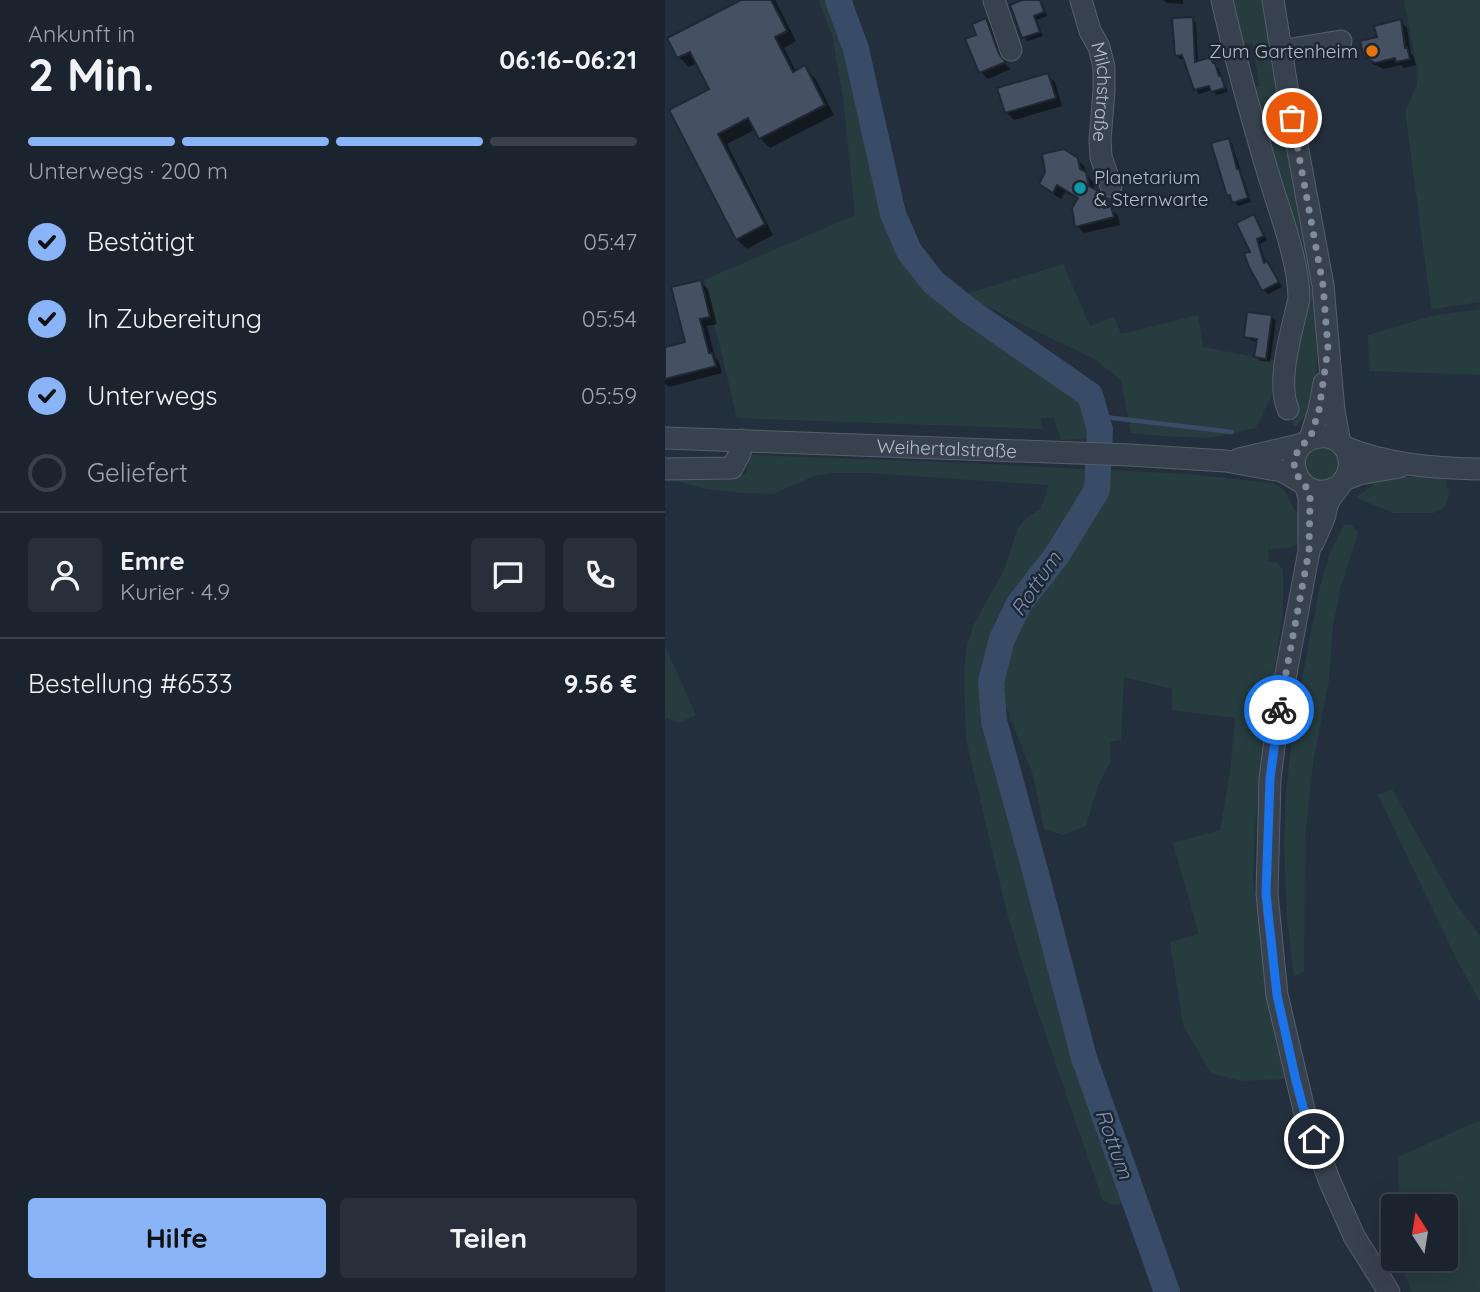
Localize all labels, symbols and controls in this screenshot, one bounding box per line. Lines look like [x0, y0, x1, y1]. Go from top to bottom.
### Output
text: Ankunft in [28, 19, 135, 48]
street label: Milchstraße [1086, 39, 1116, 143]
place label: Zum Gartenheim [1209, 39, 1358, 63]
text: 06:16–06:21 [499, 43, 637, 76]
marker: Zum Gartenheim [1364, 43, 1380, 59]
text: 2 Min. [28, 45, 154, 103]
pin [1262, 88, 1322, 148]
icon: bag [1273, 99, 1311, 137]
text: Unterwegs · 200 m [28, 156, 228, 185]
place label: Planetarium & Sternwarte [1094, 165, 1208, 211]
marker: Planetarium & Sternwarte [1072, 180, 1088, 196]
icon: check [28, 223, 66, 261]
text: Bestätigt [87, 225, 195, 258]
text: 05:47 [583, 227, 637, 256]
icon: check [28, 300, 66, 338]
text: In Zubereitung [87, 302, 262, 335]
text: 05:54 [582, 304, 637, 333]
icon: check [28, 377, 66, 415]
text: Unterwegs [87, 379, 218, 412]
text: 05:59 [581, 381, 637, 410]
street label: Weihertalstraße [876, 434, 1017, 463]
text: Geliefert [87, 456, 188, 489]
button: person [28, 538, 102, 612]
button: chat [471, 538, 545, 612]
button: phone [563, 538, 637, 612]
text: Emre [120, 544, 185, 577]
water label: Rottum [1004, 546, 1067, 621]
text: Kurier · 4.9 [120, 577, 230, 606]
text: Bestellung #6533 [28, 667, 233, 700]
text: 9.56 € [564, 667, 637, 700]
courier [1244, 675, 1314, 745]
icon: bike [1260, 691, 1298, 729]
water label: Rottum [1090, 1105, 1140, 1183]
pin [1284, 1109, 1344, 1169]
icon: home [1295, 1120, 1333, 1158]
north arrow [1381, 1194, 1458, 1270]
map controls [1381, 1194, 1458, 1271]
button: Hilfe [28, 1198, 326, 1278]
button: Teilen [340, 1198, 637, 1278]

